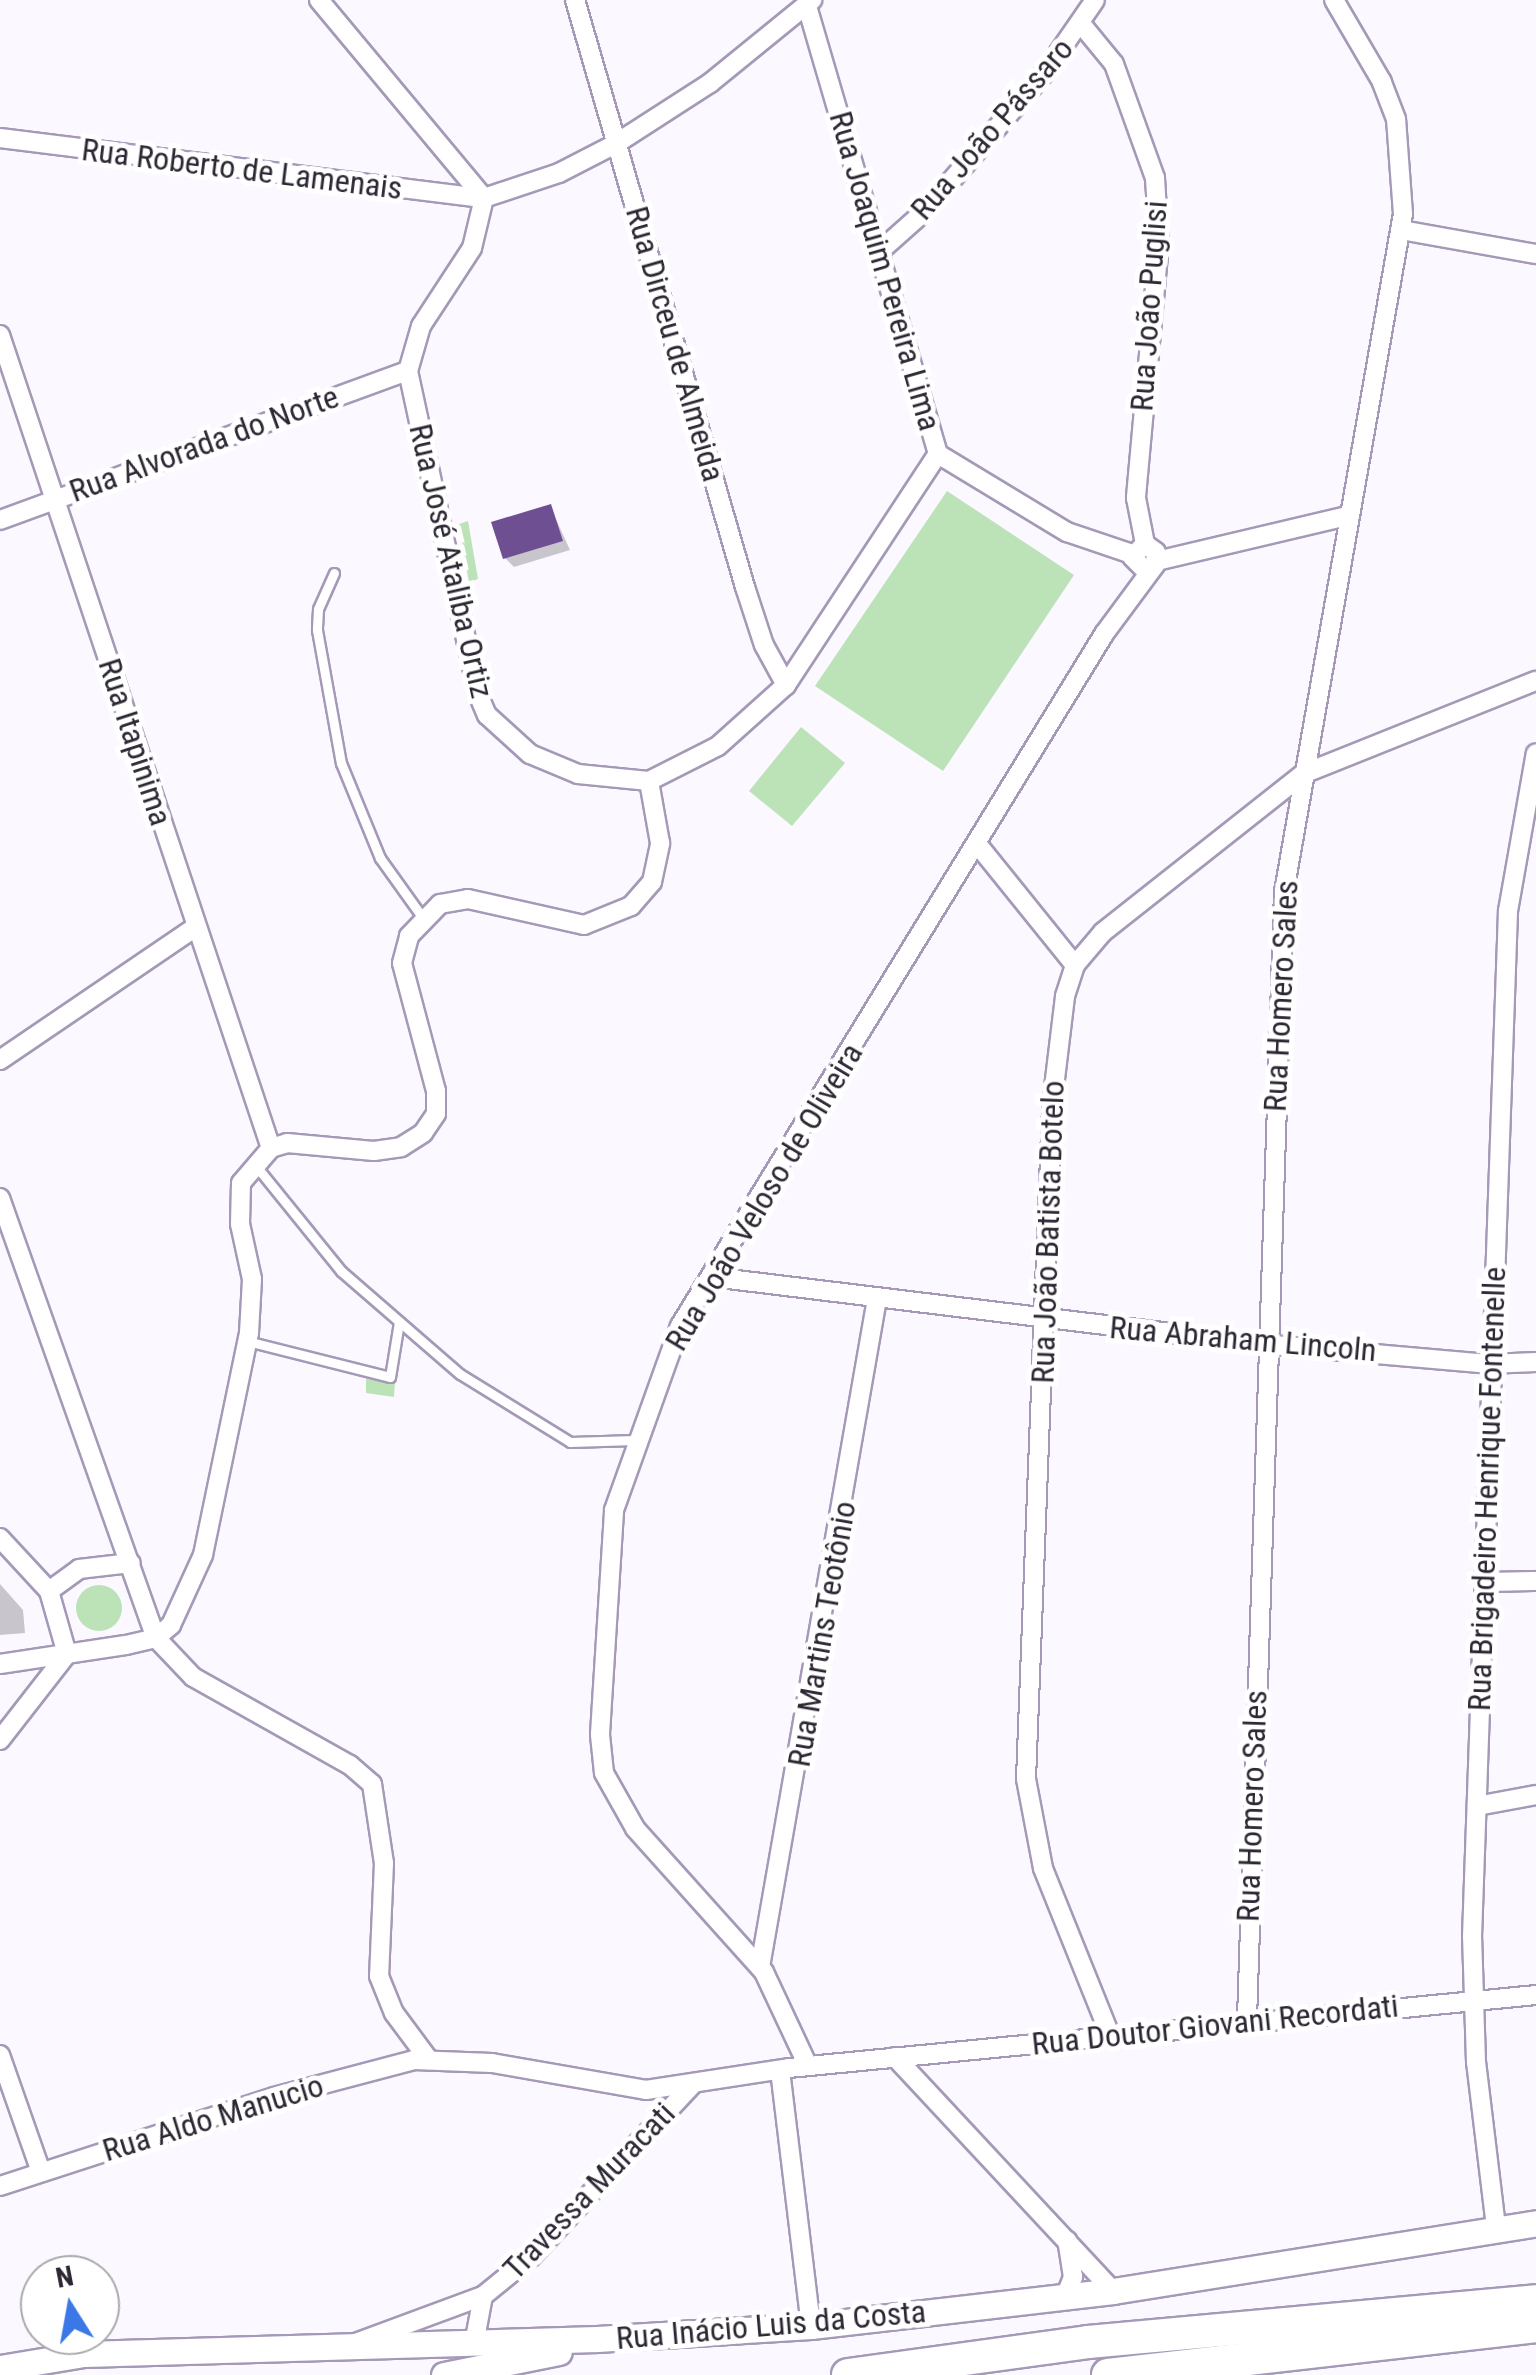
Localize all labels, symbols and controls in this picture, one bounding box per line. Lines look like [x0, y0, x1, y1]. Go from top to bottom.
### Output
street label: Rua João Pássaro [903, 30, 1081, 228]
street label: Rua Joaquim Pereira Lima [821, 107, 949, 435]
street label: Rua Roberto de Lamenais [80, 130, 404, 208]
street label: Rua João Puglisi [1122, 199, 1176, 413]
street label: Rua Dirceu de Almeida [617, 202, 733, 486]
street label: Rua Alvorada do Norte [64, 377, 344, 511]
street label: Rua José Ataliba Ortiz [401, 420, 501, 702]
street label: Rua Itapinima [90, 654, 180, 830]
street label: Rua Homero Sales [1256, 879, 1306, 1113]
street label: Rua João Veloso de Oliveira [657, 1036, 871, 1358]
street label: Rua João Batista Botelo [1024, 1080, 1072, 1384]
street label: Rua Brigadeiro Henrique Fontenelle [1460, 1266, 1514, 1712]
street label: Rua Abraham Lincoln [1108, 1308, 1378, 1370]
street label: Rua Martins Teotônio [780, 1498, 864, 1770]
street label: Rua Homero Sales [1229, 1689, 1275, 1923]
street label: Rua Doutor Giovani Recordati [1030, 1987, 1400, 2063]
street label: Rua Aldo Manucio [98, 2066, 328, 2170]
street label: Travessa Muracati [495, 2095, 683, 2287]
north arrow [20, 2255, 120, 2355]
text: N [53, 2259, 76, 2295]
street label: Rua Inácio Luis da Costa [614, 2292, 928, 2358]

